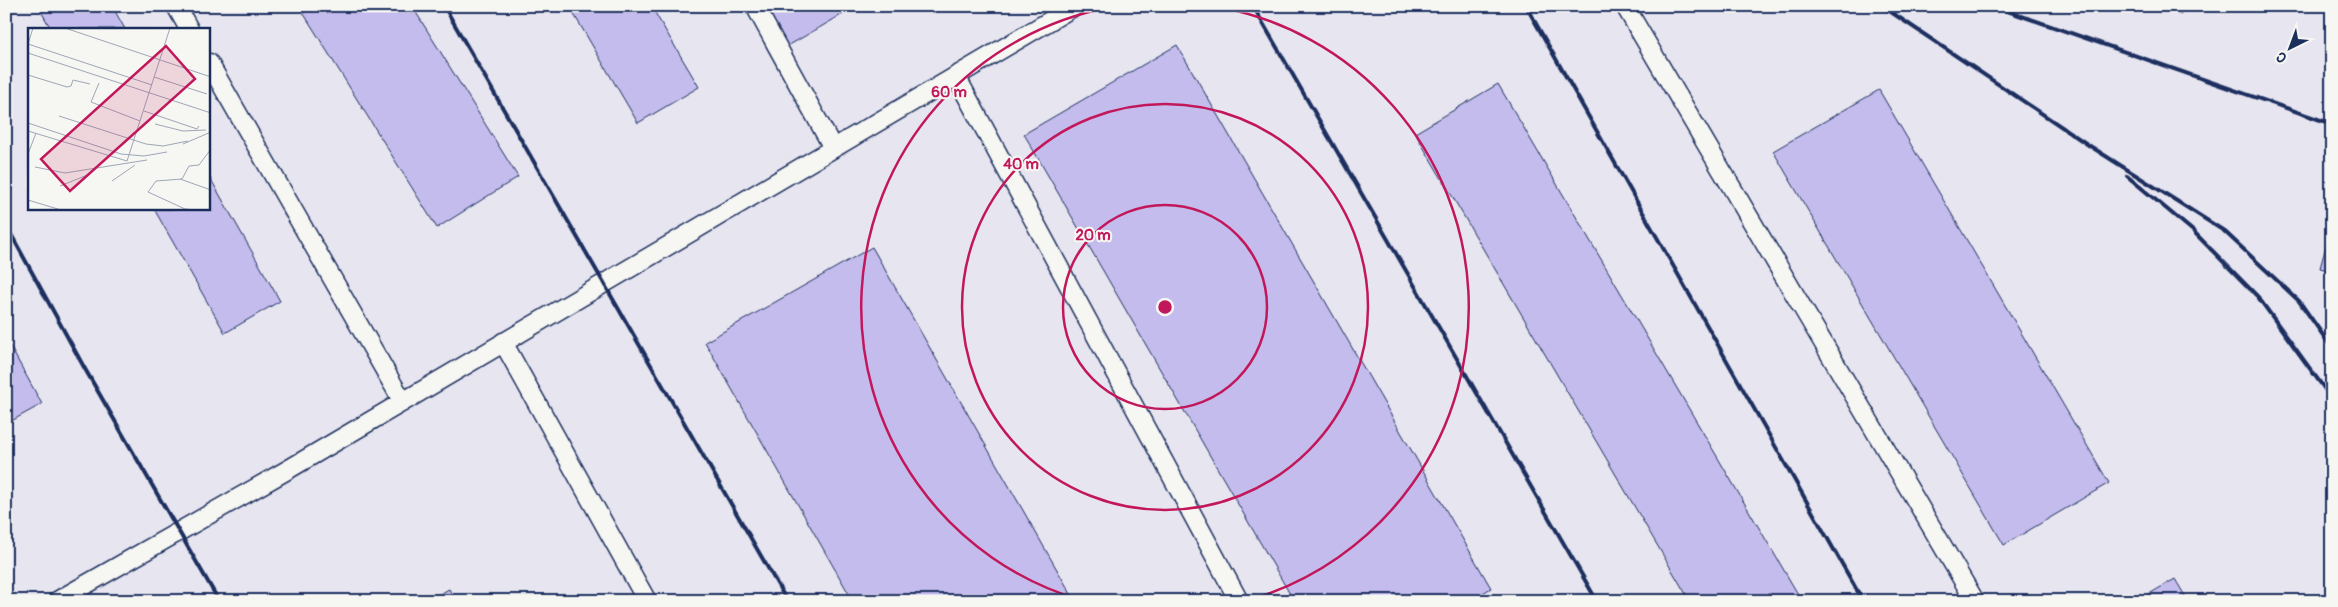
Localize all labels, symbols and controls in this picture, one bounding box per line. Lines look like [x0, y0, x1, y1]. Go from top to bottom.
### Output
north arrow [2266, 22, 2316, 72]
inset map [28, 28, 210, 210]
text: С [2272, 48, 2291, 66]
text: 60 m [931, 83, 967, 102]
text: 40 m [1003, 155, 1039, 174]
text: 20 m [1075, 226, 1111, 245]
centre of rings [1156, 298, 1174, 316]

